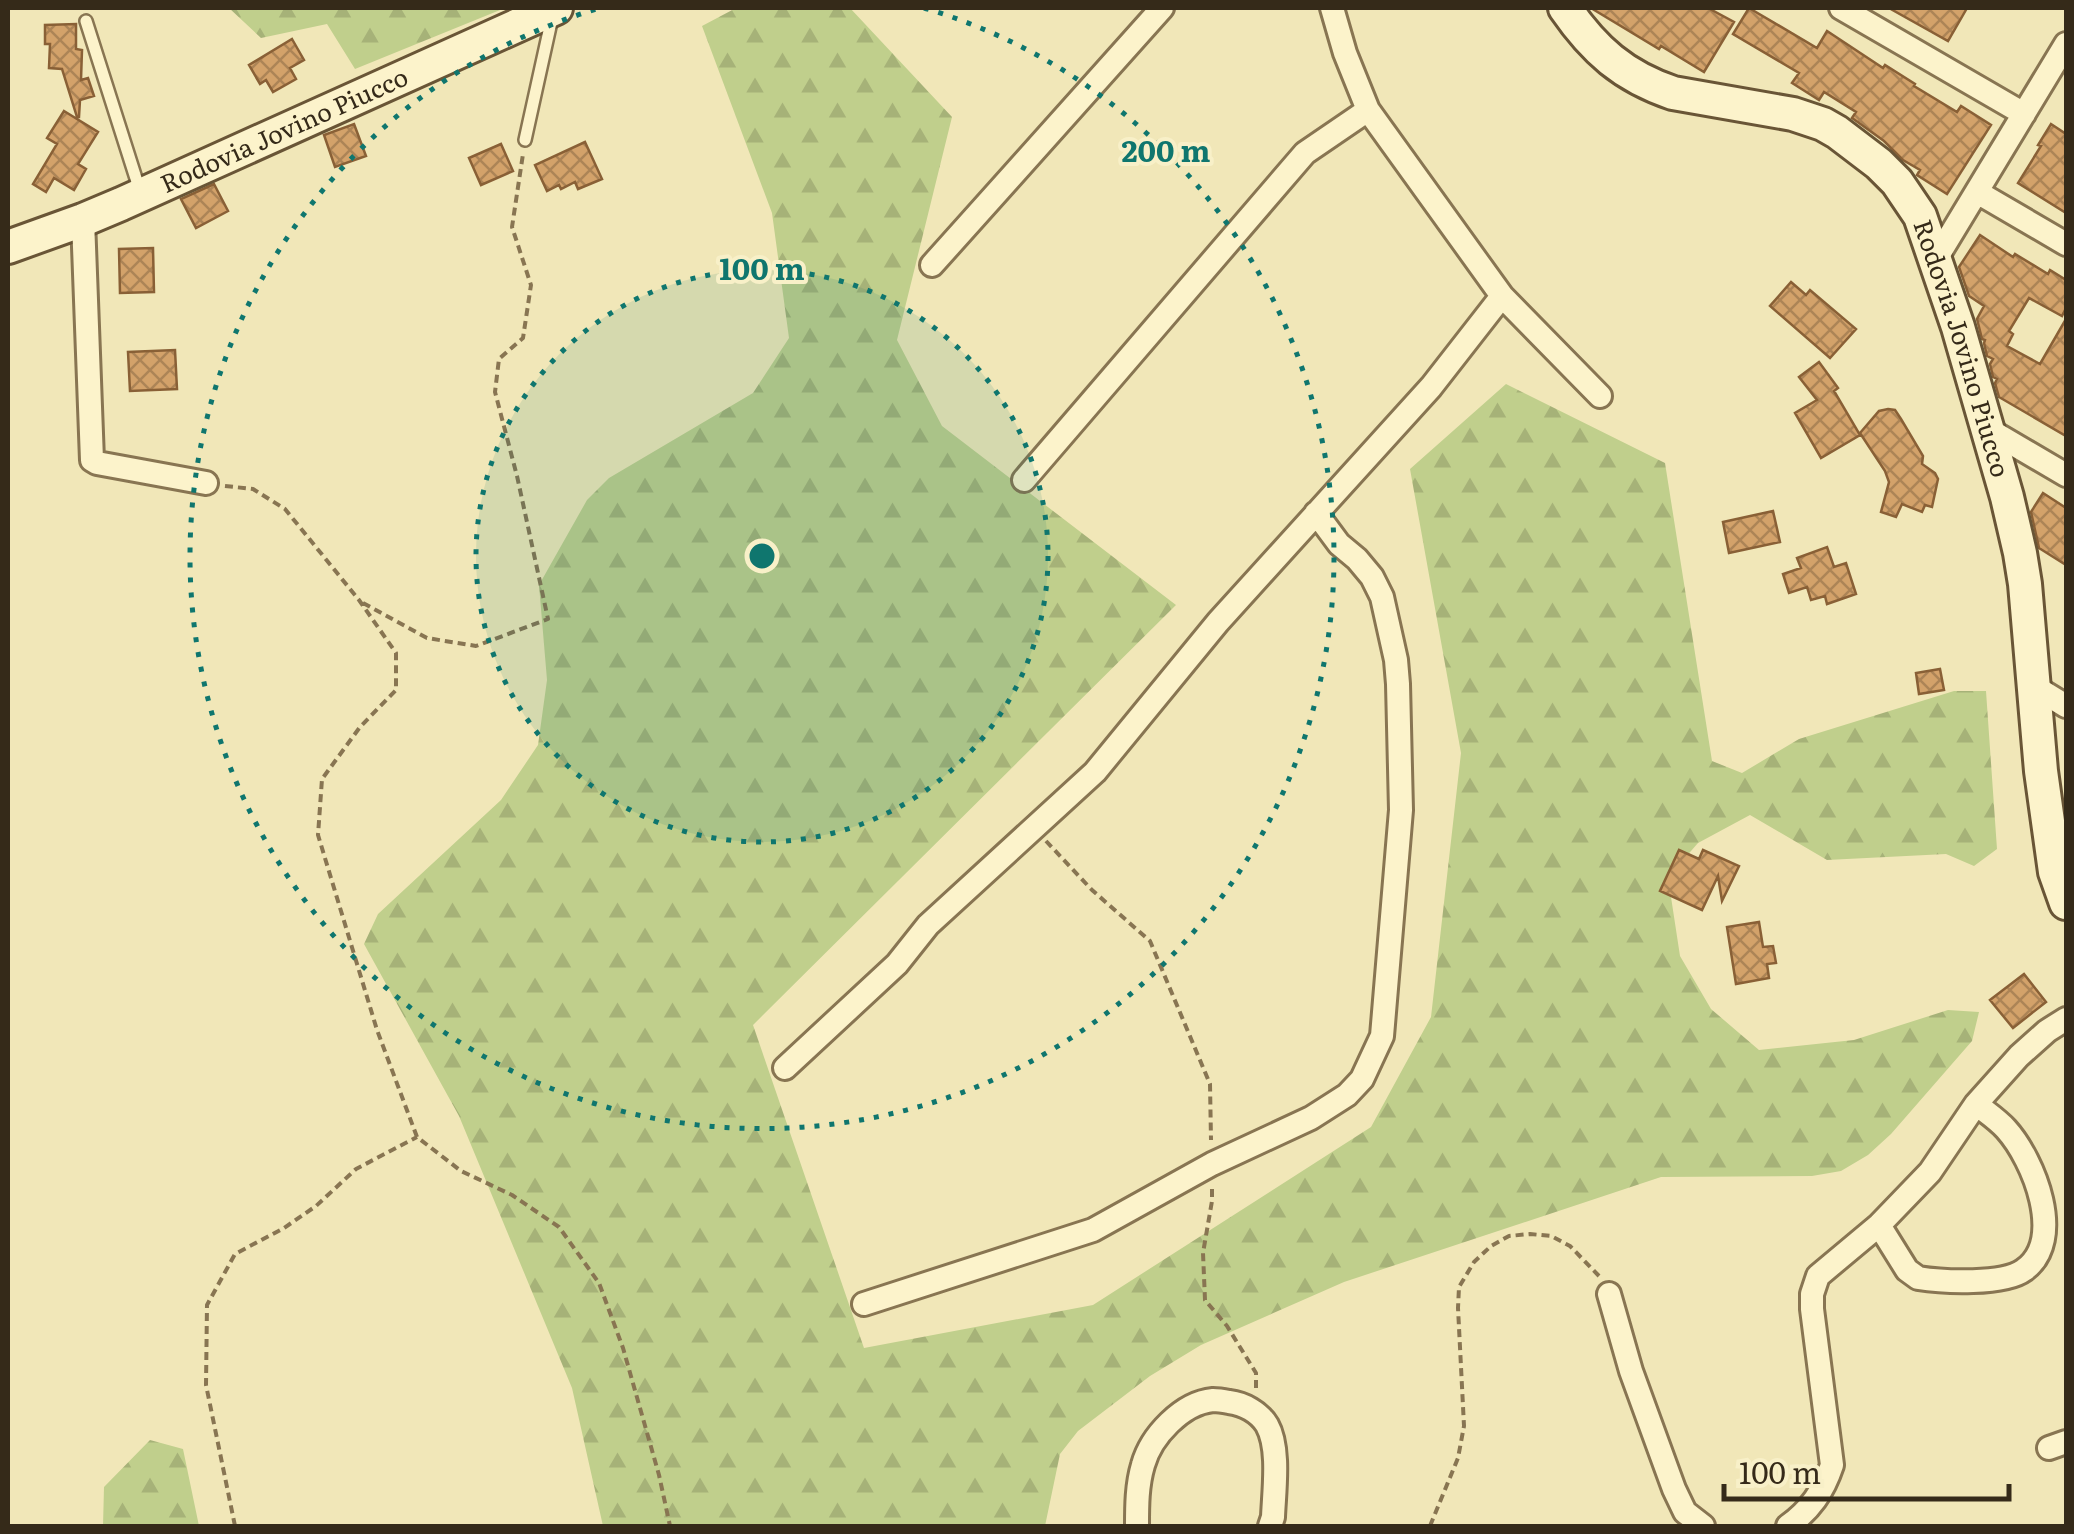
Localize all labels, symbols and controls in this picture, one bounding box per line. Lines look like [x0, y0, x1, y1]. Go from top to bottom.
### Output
street label: Rodovia Jovino Piucco [154, 57, 413, 201]
text: 200 m [1122, 127, 1211, 171]
street label: Rodovia Jovino Piucco [1906, 214, 2020, 481]
text: 100 m [719, 245, 805, 289]
centre of rings [744, 538, 780, 574]
scale bar [1724, 1439, 2009, 1501]
text: 100 m [1739, 1449, 1821, 1493]

